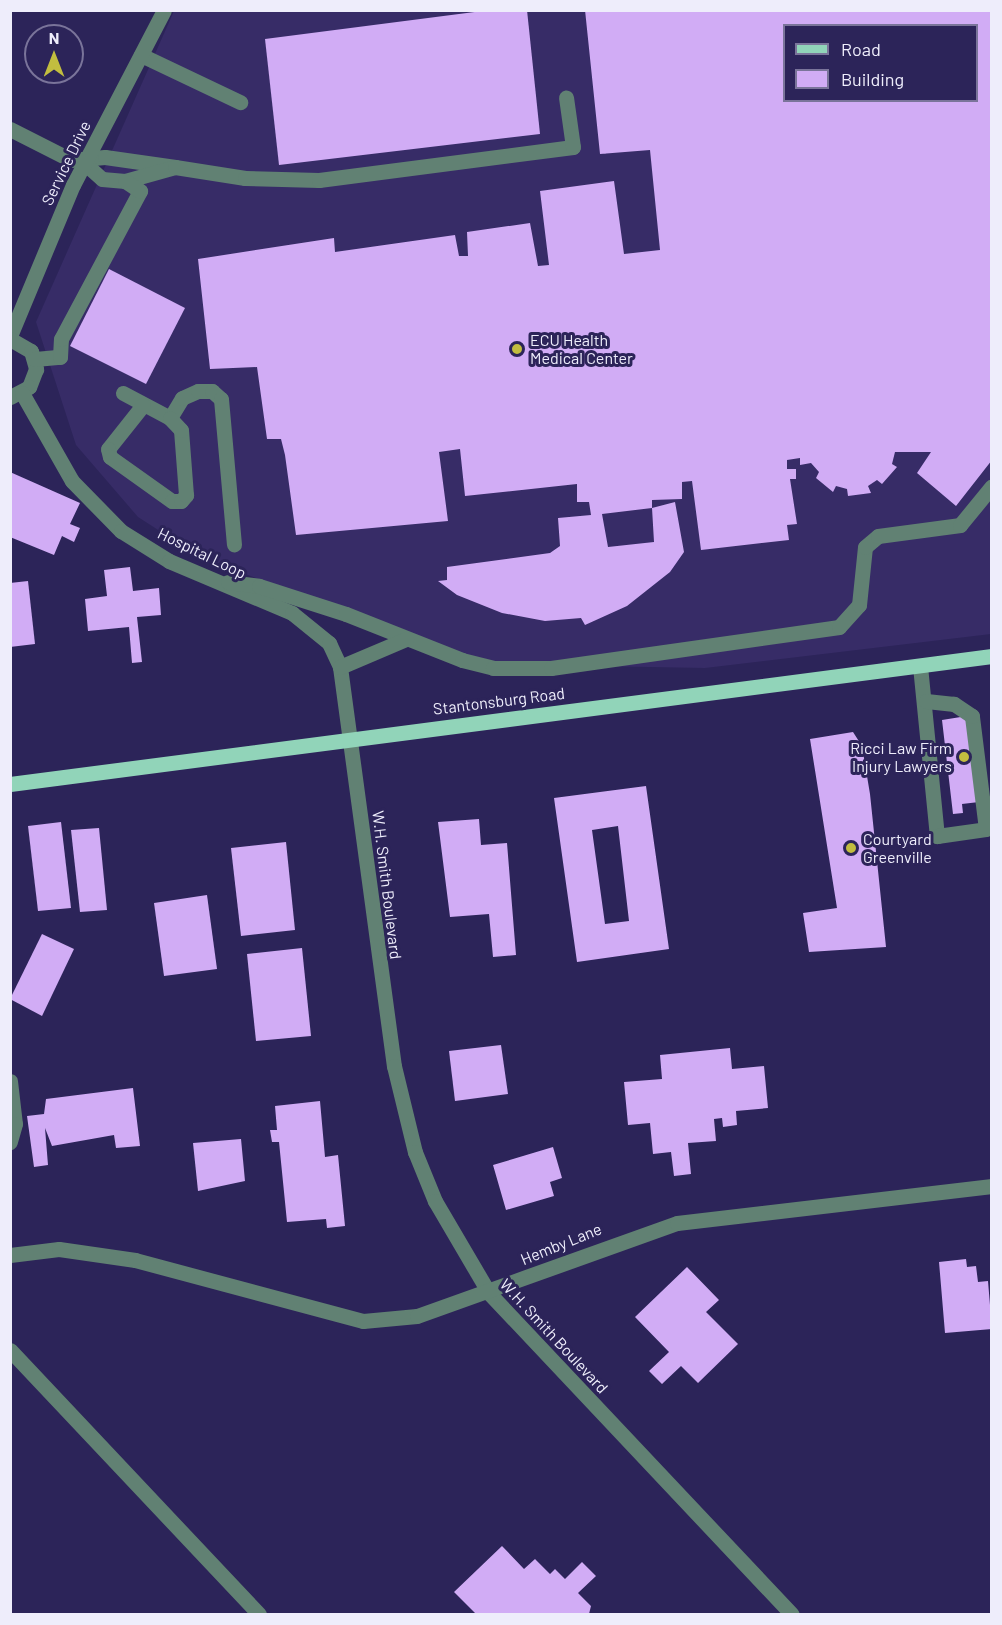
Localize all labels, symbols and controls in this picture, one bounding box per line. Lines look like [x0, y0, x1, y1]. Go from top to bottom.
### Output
north arrow [24, 24, 84, 84]
legend [783, 24, 978, 102]
text: N [49, 28, 59, 47]
text: Road [841, 38, 881, 60]
text: Building [841, 68, 904, 90]
street label: Service Drive [37, 118, 95, 208]
place label: ECU Health Medical Center [530, 330, 633, 368]
marker: ECU Health Medical Center [508, 340, 526, 358]
street label: Hospital Loop [155, 523, 249, 583]
street label: Stantonsburg Road [432, 683, 566, 719]
place label: Ricci Law Firm Injury Lawyers [850, 738, 952, 776]
marker: Ricci Law Firm Injury Lawyers [957, 750, 971, 764]
street label: W.H. Smith Boulevard [368, 810, 406, 960]
place label: Courtyard Greenville [863, 829, 932, 867]
marker: Courtyard Greenville [844, 841, 858, 855]
street label: Hemby Lane [518, 1219, 604, 1269]
street label: W.H. Smith Boulevard [496, 1275, 612, 1397]

